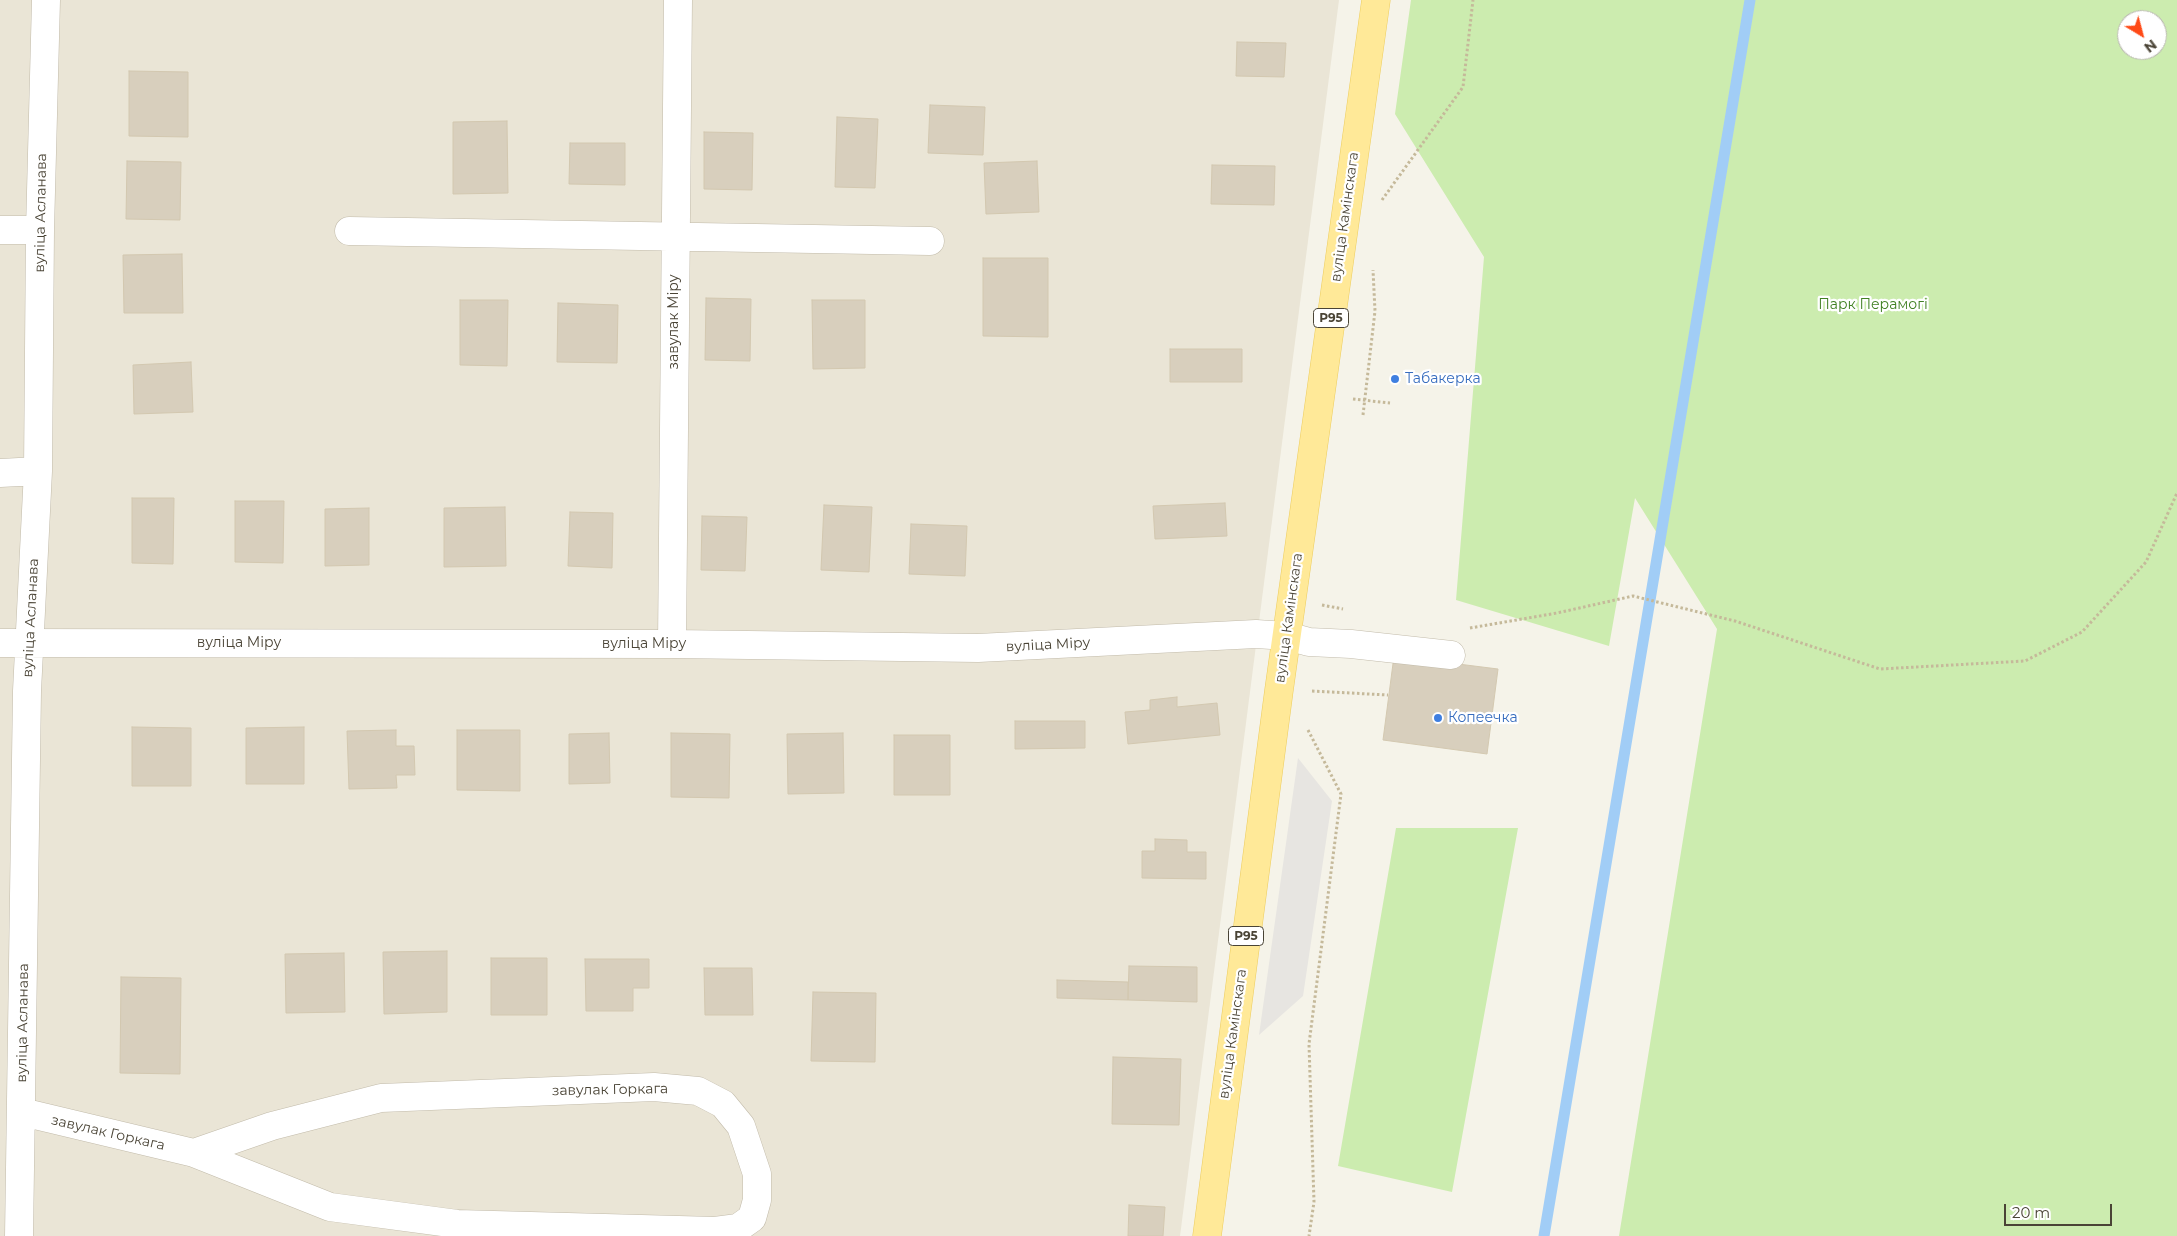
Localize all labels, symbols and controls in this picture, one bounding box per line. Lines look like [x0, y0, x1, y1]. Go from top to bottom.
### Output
north arrow [2117, 10, 2167, 60]
text: N [2140, 36, 2160, 57]
street label: вуліца Камінскага [1328, 151, 1362, 283]
street label: вуліца Асланава [32, 153, 50, 273]
street label: завулак Міру [666, 275, 682, 369]
park label: Парк Перамогі [1818, 297, 1928, 313]
road number: Р95 [1314, 308, 1348, 328]
place label: Табакерка [1405, 371, 1481, 387]
marker: Табакерка [1389, 373, 1401, 385]
street label: вуліца Камінскага [1272, 552, 1306, 684]
street label: вуліца Асланава [19, 558, 43, 678]
street label: вуліца Міру [1005, 634, 1091, 656]
street label: вуліца Міру [197, 635, 281, 651]
street label: вуліца Міру [602, 636, 686, 652]
place label: Копеечка [1448, 710, 1518, 726]
marker: Копеечка [1432, 712, 1444, 724]
road number: Р95 [1228, 926, 1264, 946]
street label: вуліца Асланава [14, 963, 32, 1083]
street label: вуліца Камінскага [1216, 968, 1250, 1100]
street label: завулак Горкага [552, 1081, 668, 1099]
street label: завулак Горкага [49, 1112, 167, 1154]
scale bar [2007, 1194, 2114, 1226]
text: 20 m [2012, 1203, 2050, 1222]

